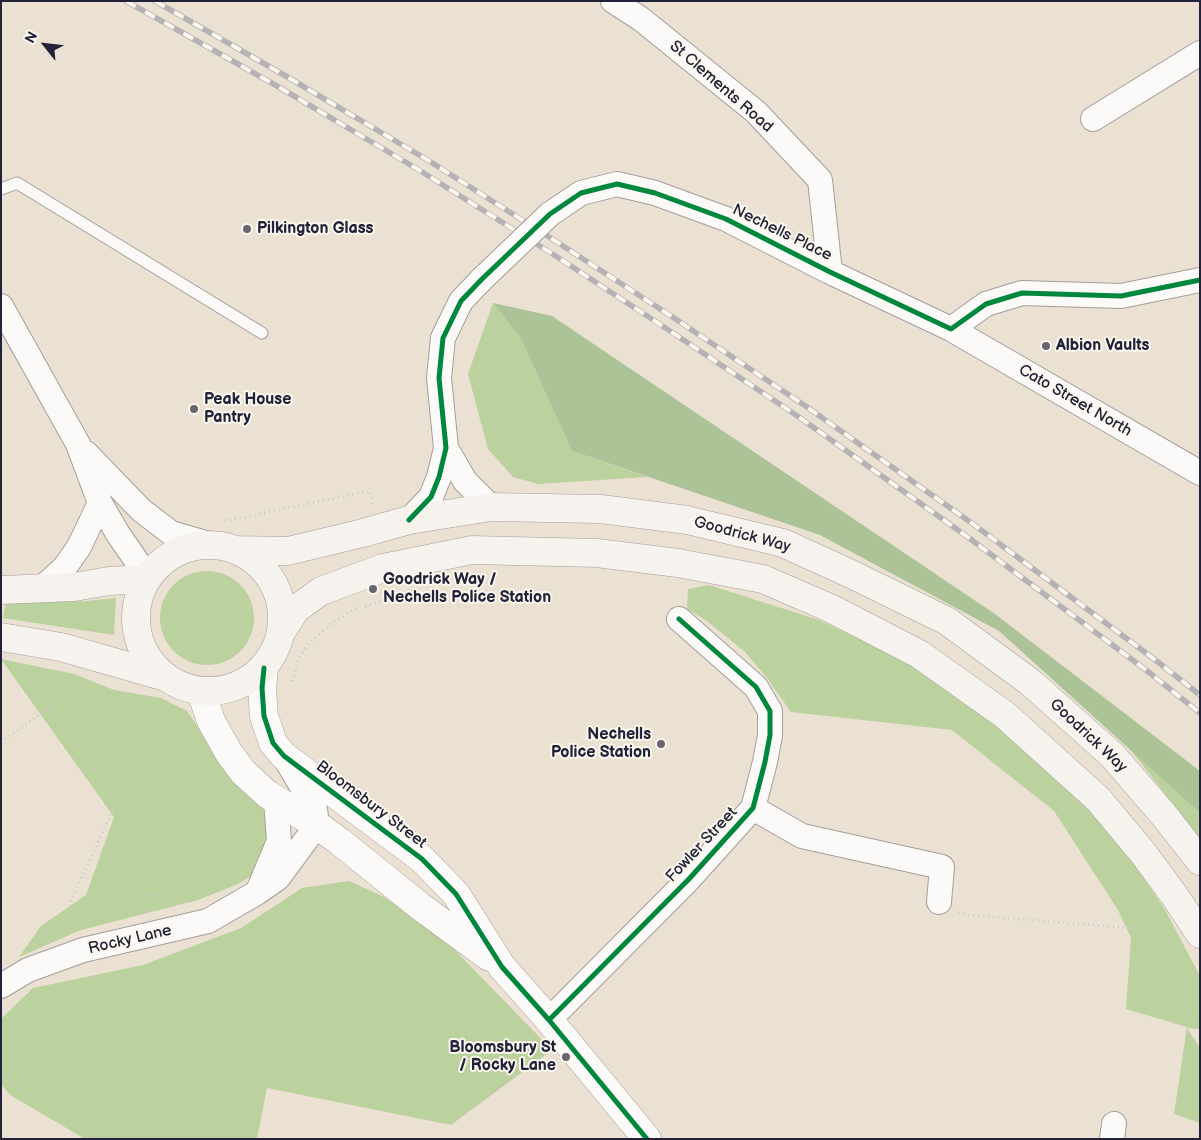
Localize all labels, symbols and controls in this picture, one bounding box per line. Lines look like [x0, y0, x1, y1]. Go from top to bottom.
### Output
north arrow [20, 20, 70, 70]
text: N [21, 29, 41, 46]
street label: St Clements Road [665, 37, 777, 137]
street label: Nechells Place [729, 201, 835, 265]
place label: Pilkington Glass [257, 219, 373, 239]
marker: Pilkington Glass [241, 223, 253, 235]
place label: Albion Vaults [1056, 336, 1149, 356]
marker: Albion Vaults [1040, 340, 1052, 352]
street label: Cato Street North [1015, 361, 1135, 441]
place label: Peak House Pantry [204, 390, 291, 428]
marker: Peak House Pantry [188, 403, 200, 415]
street label: Goodrick Way [691, 513, 793, 557]
place label: Goodrick Way / Nechells Police Station [383, 570, 551, 608]
marker: Goodrick Way / Nechells Police Station [367, 583, 379, 595]
street label: Goodrick Way [1045, 695, 1131, 777]
place label: Nechells Police Station [551, 725, 651, 763]
marker: Nechells Police Station [655, 738, 667, 750]
street label: Bloomsbury Street [312, 757, 430, 853]
street label: Fowler Street [662, 803, 742, 887]
street label: Rocky Lane [86, 921, 174, 959]
place label: Bloomsbury St / Rocky Lane [449, 1038, 556, 1076]
marker: Bloomsbury St / Rocky Lane [560, 1051, 572, 1063]

